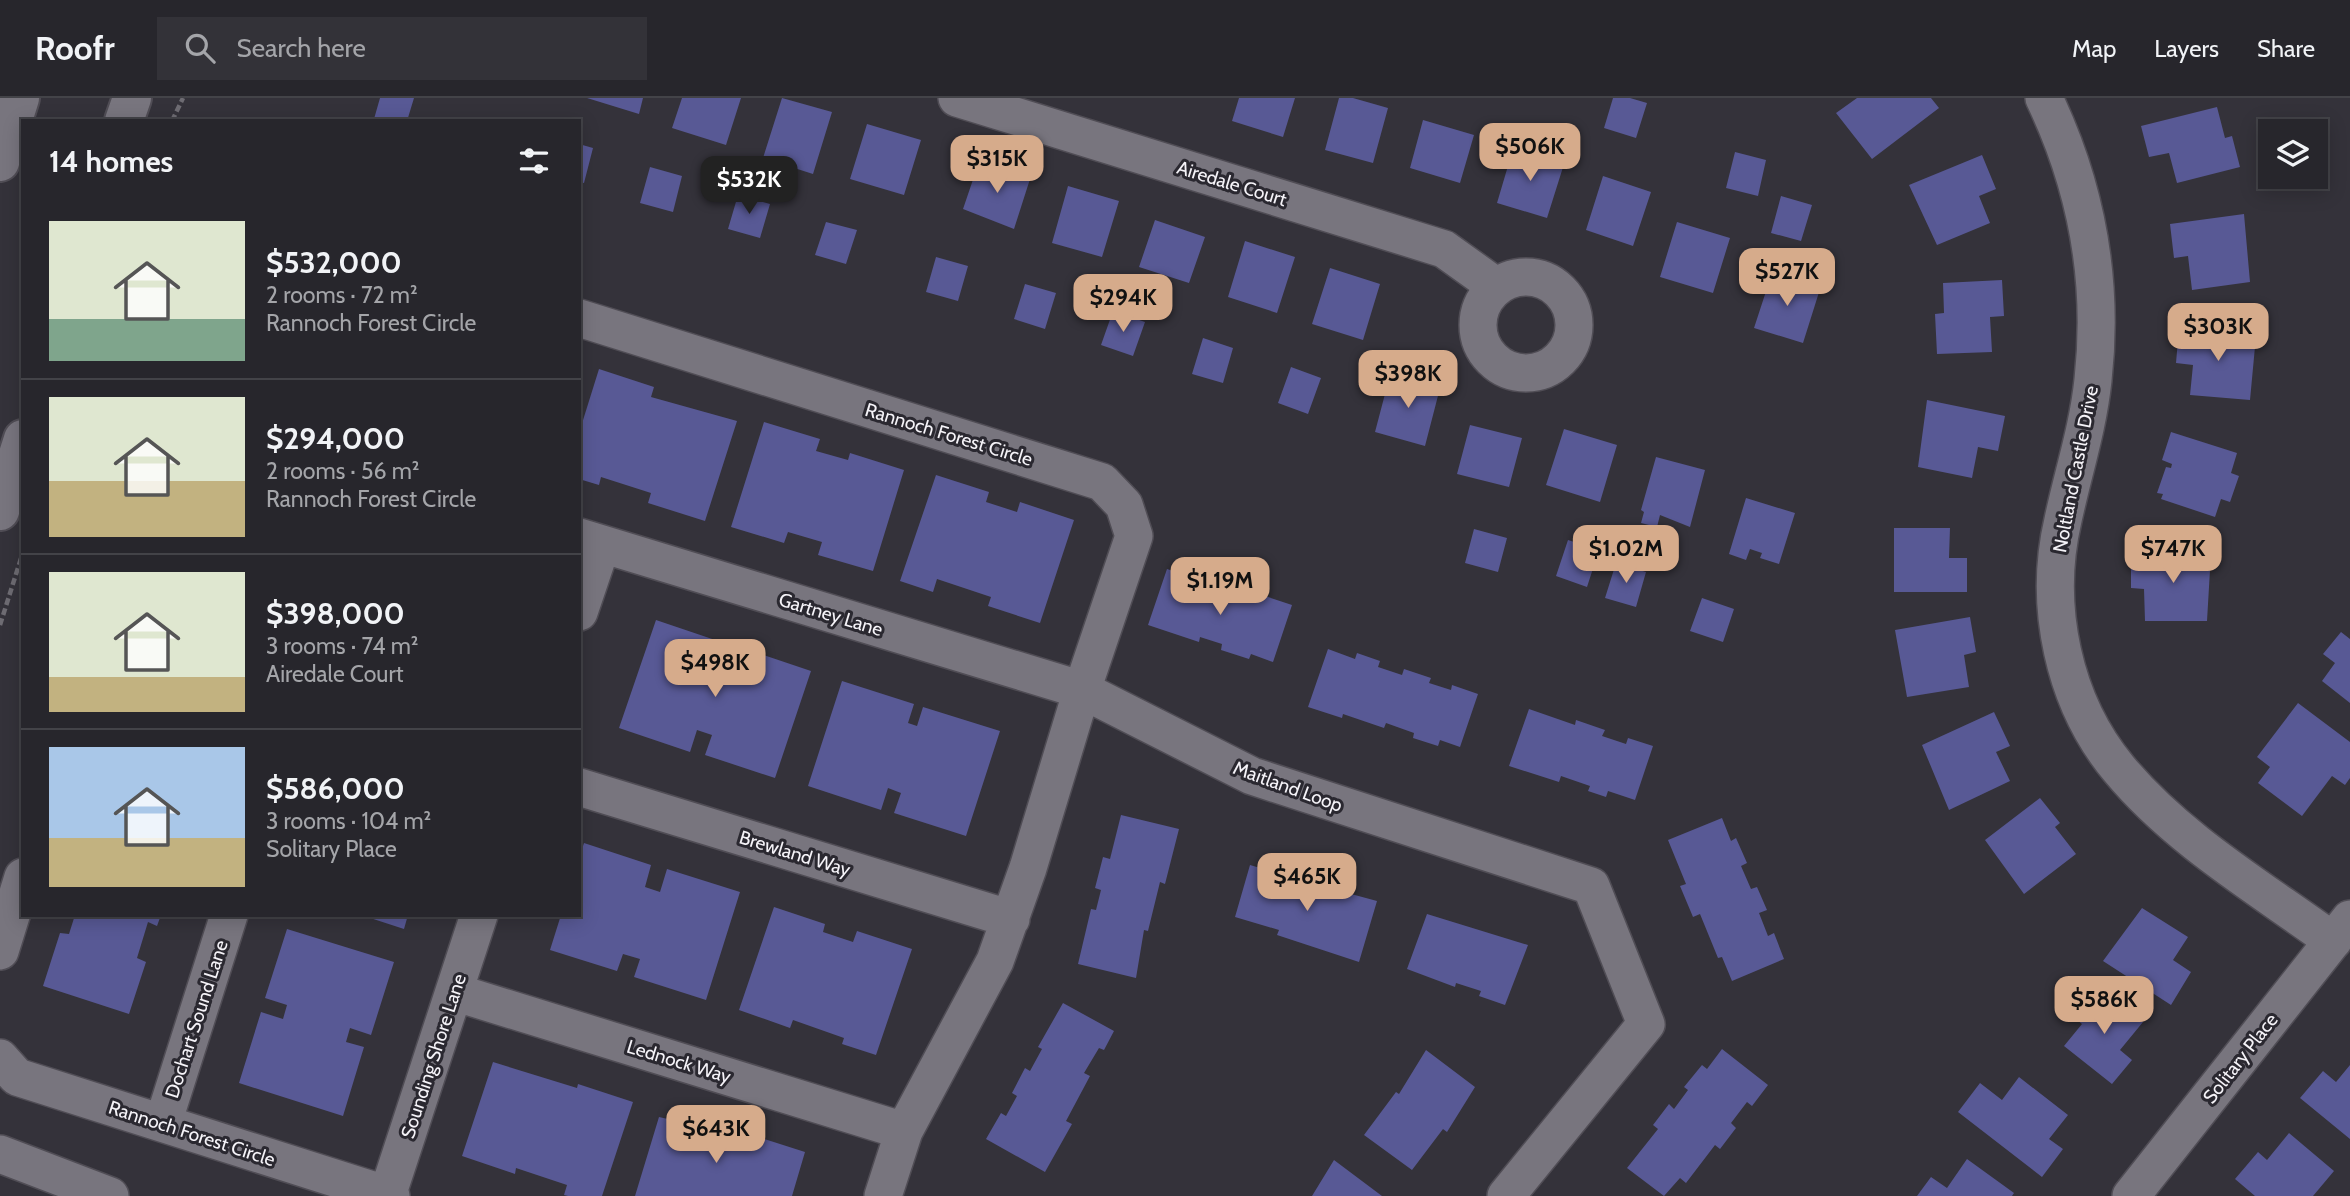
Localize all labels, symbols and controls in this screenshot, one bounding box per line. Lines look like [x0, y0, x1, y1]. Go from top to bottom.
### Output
search box [157, 17, 647, 80]
text: Roofr [35, 28, 115, 68]
icon: search [181, 29, 219, 67]
text: Search here [237, 32, 366, 64]
text: Map [2072, 34, 2116, 63]
text: Layers [2154, 34, 2219, 63]
text: Share [2257, 34, 2315, 63]
map controls [2258, 119, 2328, 189]
button: layers [2258, 119, 2328, 189]
pin: $506K [1481, 123, 1579, 183]
text: $506K [1495, 132, 1565, 160]
pin: $315K [948, 136, 1046, 195]
icon: filters [515, 142, 553, 180]
text: 14 homes [49, 143, 173, 180]
text: $315K [967, 144, 1028, 172]
pin: $532K [700, 156, 798, 216]
street label: Airedale Court [1174, 156, 1290, 211]
text: $532K [717, 165, 781, 193]
text: $532,000 [266, 244, 402, 281]
pin: $527K [1738, 248, 1836, 308]
icon: home [105, 249, 189, 333]
text: $527K [1755, 257, 1819, 285]
pin: $294K [1074, 274, 1172, 334]
text: 2 rooms · 72 m² [266, 281, 418, 309]
text: $294K [1089, 283, 1157, 311]
pin: $303K [2169, 303, 2267, 363]
text: Rannoch Forest Circle [266, 309, 476, 337]
text: $303K [2184, 312, 2252, 340]
pin: $398K [1359, 350, 1457, 410]
text: $398K [1375, 359, 1441, 387]
street label: Noltland Castle Drive [2048, 383, 2103, 554]
street label: Rannoch Forest Circle [862, 398, 1036, 471]
text: $294,000 [266, 420, 405, 457]
icon: home [105, 425, 189, 509]
text: 2 rooms · 56 m² [266, 457, 420, 485]
text: Rannoch Forest Circle [266, 485, 476, 513]
pin: $1.02M [1569, 526, 1683, 585]
pin: $747K [2124, 526, 2222, 585]
text: $1.02M [1589, 534, 1663, 562]
text: $747K [2141, 534, 2205, 562]
pin: $1.19M [1163, 558, 1277, 617]
text: $1.19M [1187, 566, 1253, 594]
street label: Gartney Lane [776, 588, 886, 641]
text: $398,000 [266, 595, 405, 632]
icon: home [105, 600, 189, 684]
text: 3 rooms · 74 m² [266, 632, 418, 660]
pin: $498K [666, 640, 764, 699]
text: $498K [681, 648, 749, 676]
text: Airedale Court [266, 660, 403, 688]
street label: Maitland Loop [1230, 756, 1346, 817]
text: $586,000 [266, 770, 405, 807]
icon: home [105, 775, 189, 859]
text: 3 rooms · 104 m² [266, 807, 431, 835]
street label: Brewland Way [736, 826, 854, 881]
text: Solitary Place [266, 835, 397, 863]
pin: $465K [1258, 854, 1356, 913]
text: $465K [1273, 862, 1341, 890]
street label: Dochart Sound Lane [160, 937, 233, 1101]
street label: Sounding Shore Lane [396, 971, 471, 1141]
pin: $586K [2055, 976, 2153, 1036]
text: $586K [2071, 985, 2137, 1013]
street label: Solitary Place [2198, 1008, 2283, 1108]
street label: Lednock Way [624, 1035, 734, 1088]
street label: Rannoch Forest Circle [106, 1096, 278, 1171]
pin: $643K [667, 1105, 765, 1165]
text: $643K [682, 1114, 750, 1142]

